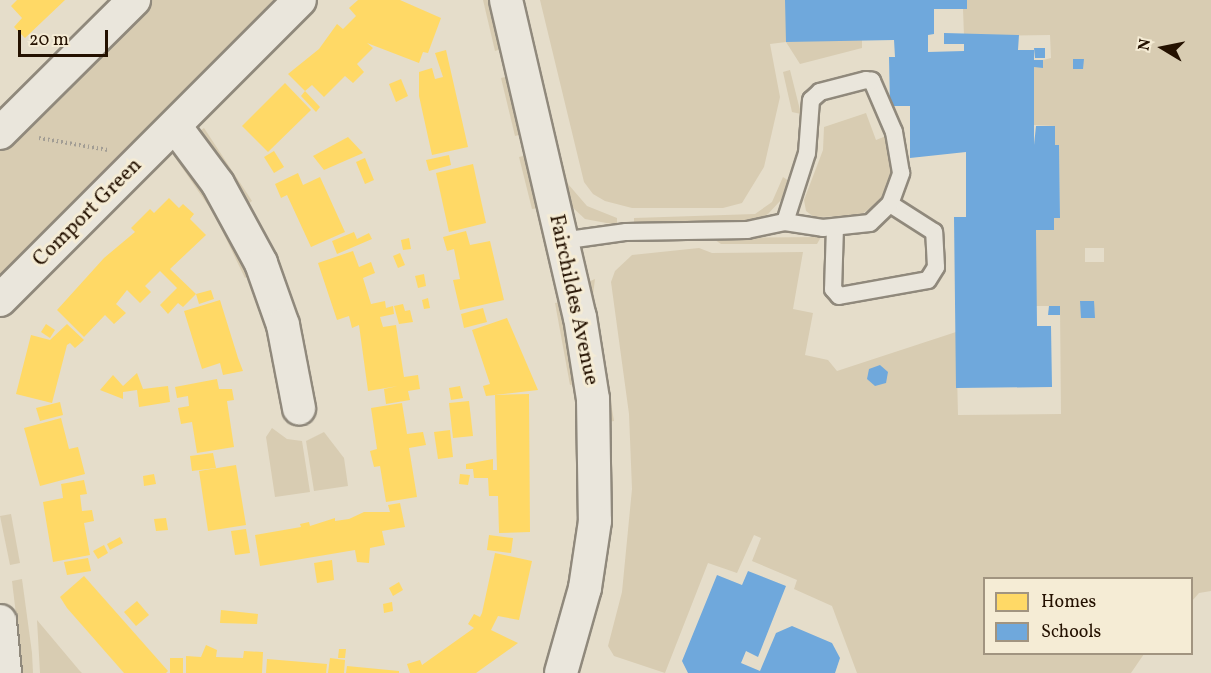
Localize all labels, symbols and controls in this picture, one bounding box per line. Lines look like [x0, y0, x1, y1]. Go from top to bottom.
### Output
scale bar [21, 18, 111, 56]
north arrow [1133, 18, 1193, 78]
text: 20 m [29, 28, 69, 53]
text: N [1133, 37, 1157, 53]
street label: Comport Green [28, 153, 148, 273]
street label: Fairchildes Avenue [543, 212, 603, 388]
legend [983, 577, 1193, 655]
text: Homes [1041, 590, 1096, 615]
text: Schools [1041, 620, 1101, 645]

